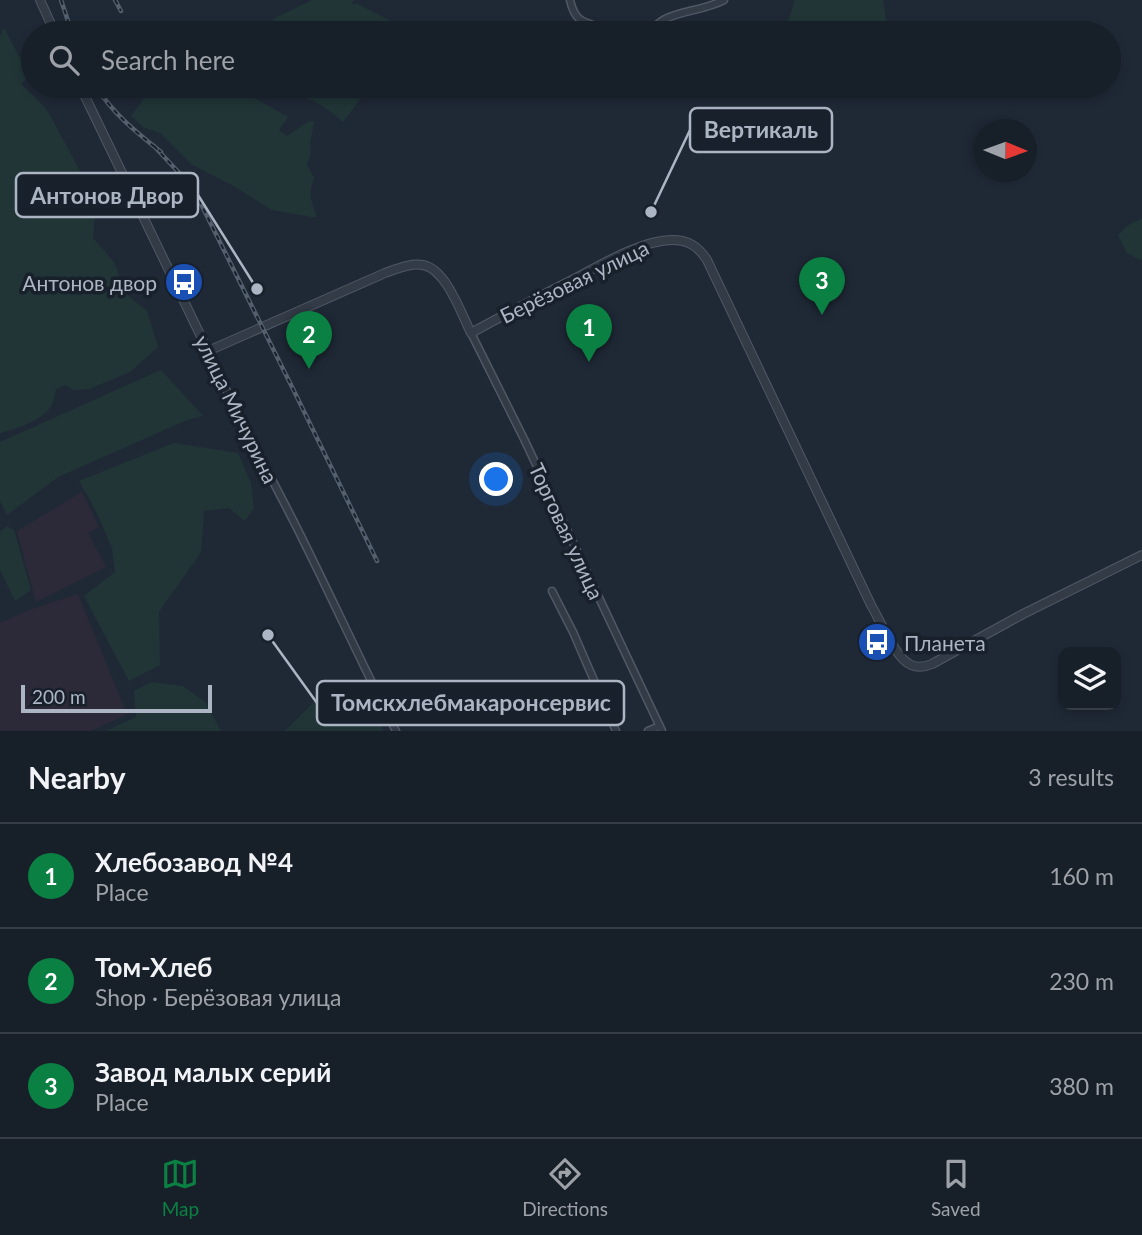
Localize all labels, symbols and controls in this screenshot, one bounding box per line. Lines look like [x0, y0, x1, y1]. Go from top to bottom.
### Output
search box [21, 21, 1121, 98]
icon: search [45, 41, 83, 79]
text: Search here [101, 44, 235, 76]
callout: Вертикаль [690, 108, 832, 152]
text: Вертикаль [704, 115, 818, 143]
north arrow [974, 119, 1037, 182]
callout: Антонов Двор [16, 173, 198, 217]
text: Антонов Двор [29, 181, 184, 209]
street label: Берёзовая улица [496, 234, 652, 328]
pin: 3 [799, 257, 845, 315]
bus stop icon: Антонов двор [163, 261, 205, 303]
place label: Антонов двор [22, 270, 157, 295]
pin: 1 [566, 304, 612, 362]
pin: 2 [286, 311, 332, 369]
street label: улица Мичурина [190, 331, 284, 487]
street label: Торговая улица [524, 459, 610, 603]
your location [479, 462, 513, 496]
bus stop icon: Планета [856, 621, 898, 663]
place label: Планета [904, 630, 986, 655]
map controls [1058, 647, 1121, 710]
button: layers [1058, 647, 1121, 710]
callout: Томскхлебмакаронсервис [317, 681, 624, 725]
scale bar [21, 682, 212, 714]
text: 200 m [32, 685, 86, 708]
text: Томскхлебмакаронсервис [331, 688, 611, 716]
text: Nearby [28, 759, 126, 795]
text: 3 results [1028, 763, 1114, 791]
text: Хлебозавод №4 [95, 846, 293, 878]
text: 1 [44, 862, 58, 890]
text: 160 m [1049, 862, 1114, 890]
text: Place [95, 878, 149, 906]
text: Том-Хлеб [95, 951, 212, 983]
text: 2 [44, 967, 58, 995]
text: 230 m [1049, 967, 1114, 995]
text: Shop · Берёзовая улица [95, 983, 341, 1011]
text: Завод малых серий [95, 1056, 331, 1088]
text: 3 [44, 1072, 58, 1100]
text: 380 m [1049, 1072, 1114, 1100]
text: Place [95, 1088, 149, 1116]
tab: Map [161, 1155, 199, 1220]
tab: Directions [522, 1155, 608, 1220]
tab: Saved [931, 1155, 981, 1220]

